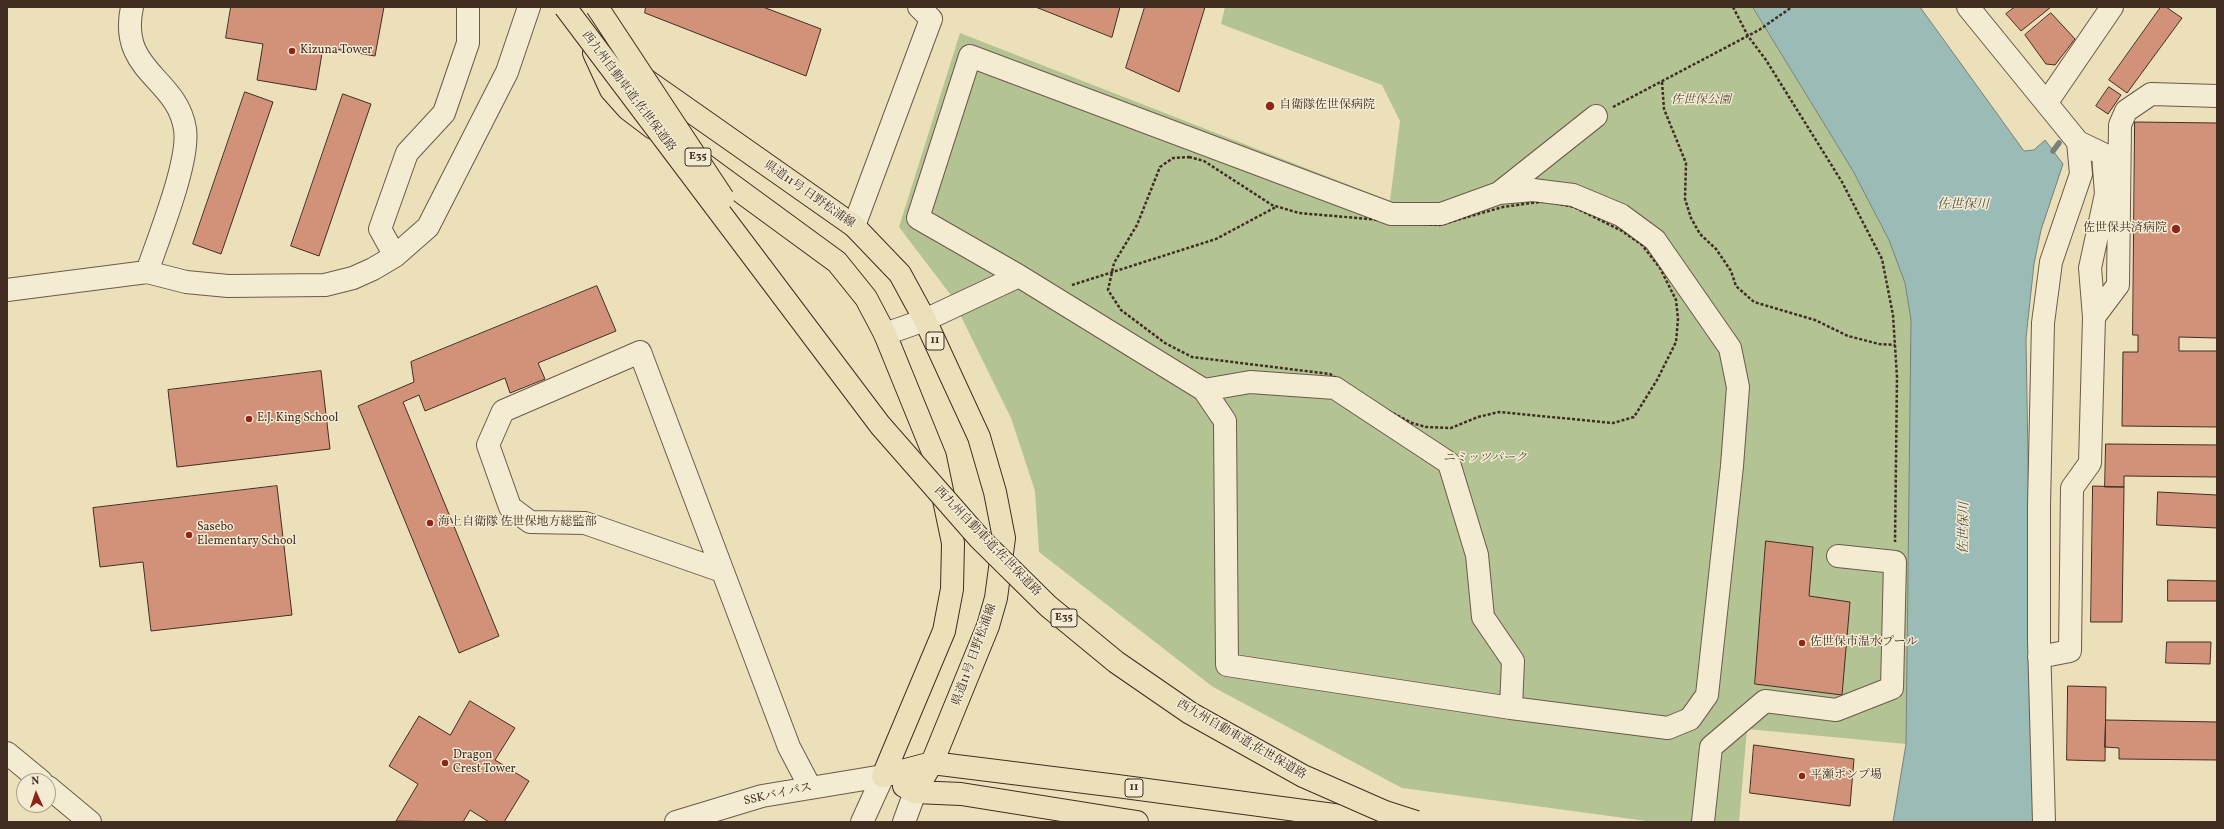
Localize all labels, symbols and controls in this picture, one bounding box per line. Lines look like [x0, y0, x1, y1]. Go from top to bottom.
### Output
street label: 西九州自動車道;佐世保道路 [578, 29, 678, 155]
place label: Kizuna Tower [300, 44, 372, 58]
marker: Kizuna Tower [287, 46, 297, 56]
park label: 佐世保公園 [1671, 94, 1731, 108]
place label: 自衛隊佐世保病院 [1279, 99, 1375, 113]
marker: 自衛隊佐世保病院 [1264, 100, 1276, 112]
road number: E35 [685, 148, 711, 166]
street label: 県道11号 日野松浦線 [761, 158, 857, 232]
water label: 佐世保川 [1937, 198, 1989, 214]
place label: 佐世保共済病院 [2083, 222, 2167, 236]
marker: 佐世保共済病院 [2170, 223, 2182, 235]
road number: 11 [926, 332, 944, 350]
place label: E.J. King School [257, 412, 338, 426]
marker: E.J. King School [244, 414, 254, 424]
park label: ニミッツパーク [1443, 452, 1527, 466]
street label: 西九州自動車道;佐世保道路 [931, 484, 1043, 600]
water label: 佐世保川 [1957, 502, 1973, 554]
place label: 海上自衛隊 佐世保地方総監部 [438, 516, 596, 530]
marker: 海上自衛隊 佐世保地方総監部 [425, 518, 435, 528]
place label: Sasebo Elementary School [197, 521, 296, 549]
marker: Sasebo Elementary School [184, 530, 194, 540]
street label: 県道11号 日野松浦線 [950, 602, 1000, 708]
road number: E35 [1051, 609, 1077, 627]
place label: 佐世保市温水プール [1810, 636, 1918, 650]
marker: 佐世保市温水プール [1797, 638, 1807, 648]
street label: 西九州自動車道;佐世保道路 [1174, 697, 1308, 783]
place label: Dragon Crest Tower [453, 749, 516, 777]
marker: Dragon Crest Tower [440, 758, 450, 768]
place label: 平瀬ポンプ場 [1810, 769, 1882, 783]
marker: 平瀬ポンプ場 [1797, 771, 1807, 781]
north arrow [16, 773, 56, 813]
text: N [31, 774, 40, 789]
road number: 11 [1125, 779, 1143, 797]
street label: SSKバイパス [743, 781, 813, 809]

